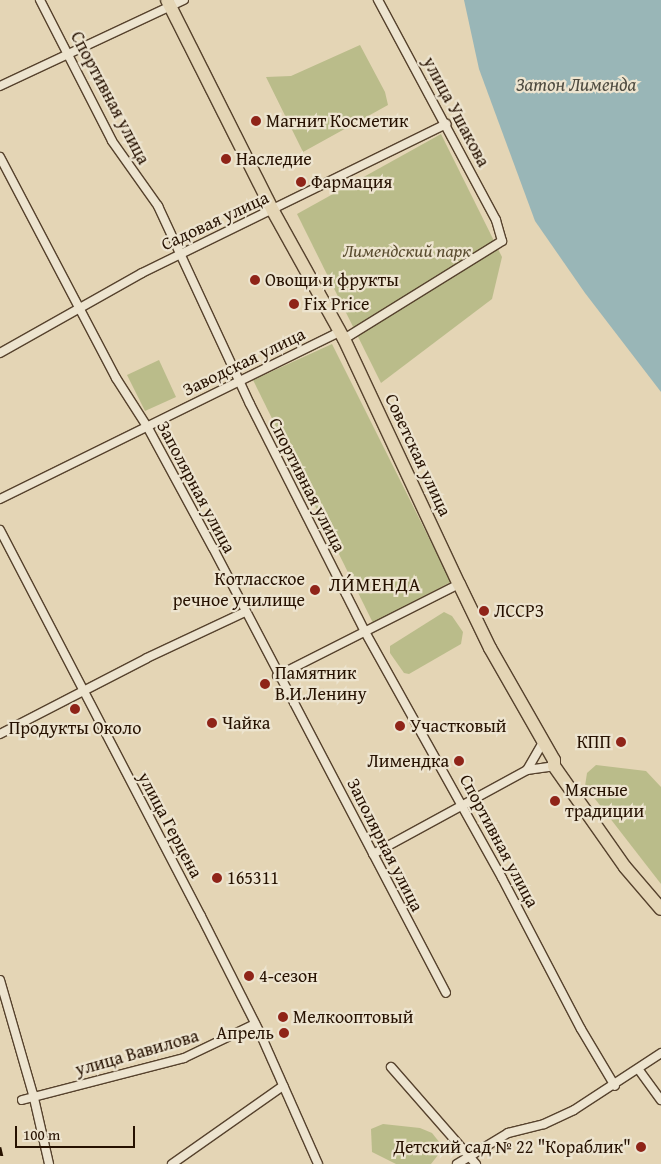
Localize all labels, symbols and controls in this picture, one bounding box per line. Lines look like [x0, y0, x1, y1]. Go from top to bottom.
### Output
street label: Спортивная улица [66, 28, 154, 168]
street label: улица Ушакова [418, 53, 494, 171]
water label: Затон Лименда [516, 74, 636, 96]
place label: Магнит Косметик [266, 110, 408, 132]
marker: Магнит Косметик [250, 115, 262, 127]
place label: Наследие [236, 148, 312, 170]
marker: Наследие [220, 153, 232, 165]
place label: Фармация [311, 171, 392, 193]
marker: Фармация [295, 176, 307, 188]
street label: Садовая улица [158, 187, 272, 255]
park label: Лимендский парк [343, 240, 471, 262]
place label: Овощи и фрукты [265, 269, 399, 291]
marker: Овощи и фрукты [249, 274, 261, 286]
place label: Fix Price [304, 293, 370, 315]
marker: Fix Price [288, 298, 300, 310]
street label: Заводская улица [179, 323, 309, 401]
street label: Советская улица [380, 390, 456, 520]
street label: Спортивная улица [264, 414, 350, 556]
street label: Заполярная улица [152, 417, 240, 557]
place label: Котласское речное училище [173, 569, 305, 612]
district label: ЛИ́МЕНДА [327, 574, 423, 596]
marker: Котласское речное училище [309, 584, 321, 596]
place label: ЛССРЗ [494, 600, 544, 622]
marker: ЛССРЗ [478, 605, 490, 617]
place label: Памятник В.И.Ленину [275, 663, 367, 706]
marker: Памятник В.И.Ленину [259, 678, 271, 690]
marker: Продукты Около [69, 703, 81, 715]
place label: Чайка [222, 712, 270, 734]
place label: Участковый [410, 715, 507, 737]
place label: Продукты Около [9, 717, 141, 739]
marker: Чайка [206, 717, 218, 729]
marker: Участковый [394, 720, 406, 732]
place label: КПП [577, 731, 611, 753]
marker: КПП [615, 736, 627, 748]
place label: Лимендка [367, 750, 449, 772]
marker: Лимендка [453, 755, 465, 767]
street label: улица Герцена [133, 768, 207, 882]
street label: Спортивная улица [455, 771, 543, 911]
street label: Заполярная улица [342, 775, 428, 915]
place label: Мясные традиции [565, 780, 644, 822]
marker: Мясные традиции [549, 795, 561, 807]
place label: 165311 [227, 867, 279, 889]
marker: 165311 [211, 872, 223, 884]
place label: 4-сезон [259, 965, 318, 987]
marker: 4-сезон [243, 970, 255, 982]
place label: Мелкооптовый [293, 1006, 413, 1028]
marker: Мелкооптовый [277, 1011, 289, 1023]
place label: Апрель [216, 1022, 274, 1044]
street label: улица Вавилова [73, 1025, 201, 1081]
marker: Апрель [278, 1027, 290, 1039]
scale bar [18, 1116, 138, 1148]
text: 100 m [23, 1124, 60, 1145]
place label: Детский сад № 22 "Кораблик" [393, 1136, 631, 1158]
marker: Детский сад № 22 "Кораблик" [635, 1141, 647, 1153]

